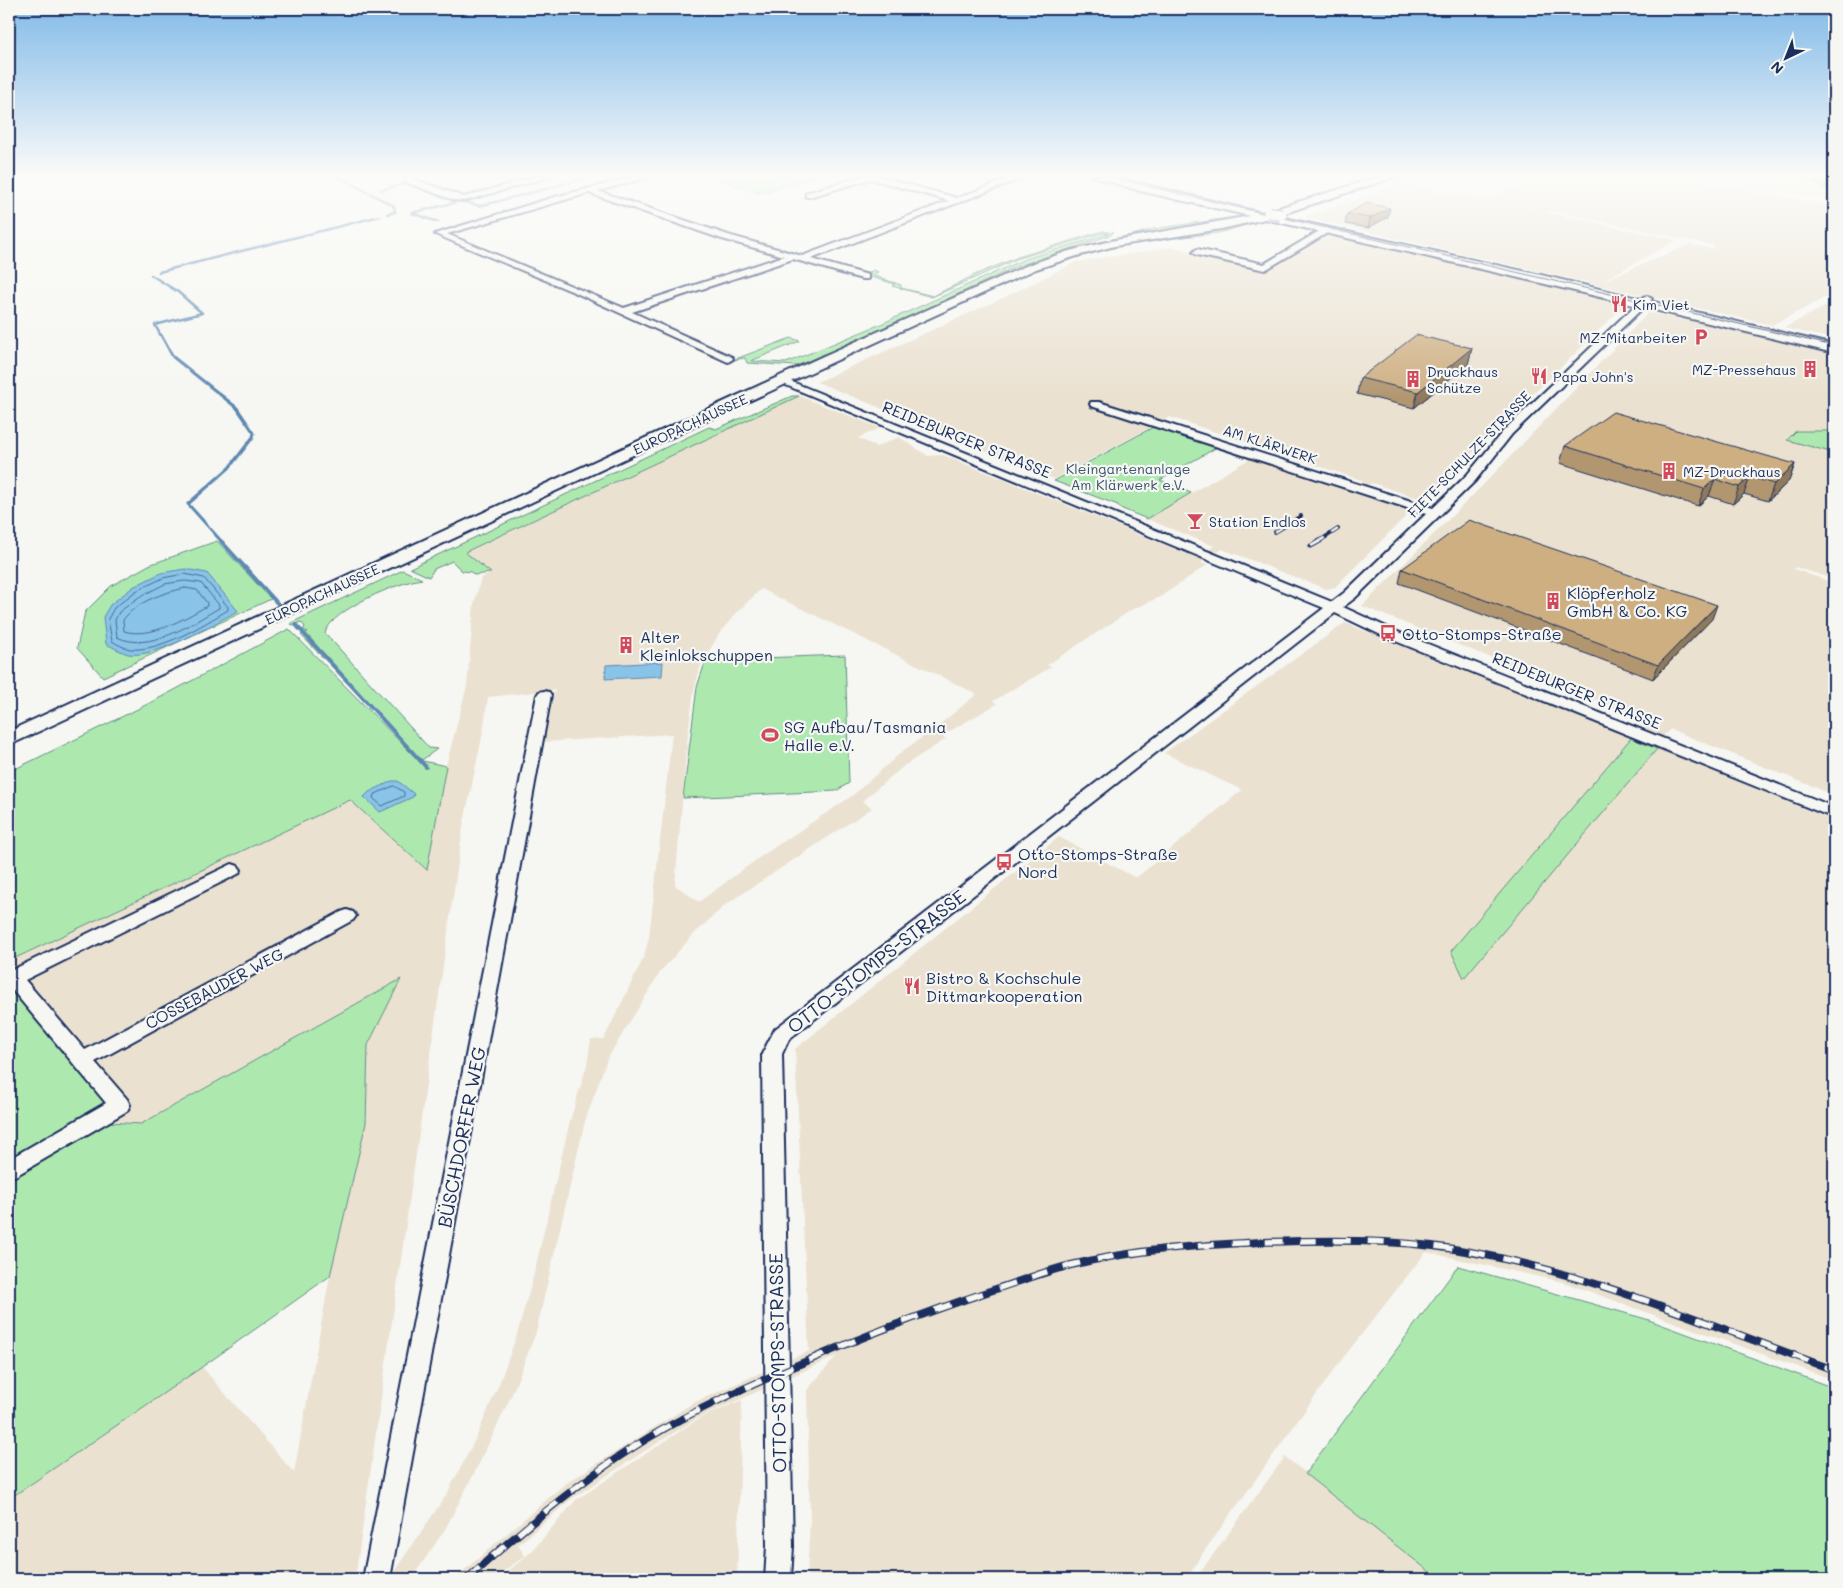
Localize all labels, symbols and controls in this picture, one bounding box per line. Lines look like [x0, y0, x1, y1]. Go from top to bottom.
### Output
north arrow [1760, 32, 1810, 82]
text: N [1766, 57, 1787, 78]
restaurant icon: Kim Viet [1609, 294, 1629, 314]
place label: Kim Viet [1633, 295, 1690, 314]
parking icon: MZ-Mitarbeiter [1691, 327, 1711, 347]
place label: MZ-Mitarbeiter [1579, 328, 1687, 347]
building icon: MZ-Pressehaus [1800, 359, 1820, 379]
place label: MZ-Pressehaus [1692, 360, 1796, 379]
place label: Druckhaus Schütze [1427, 362, 1498, 397]
restaurant icon: Papa John's [1529, 366, 1549, 386]
place label: Papa John's [1553, 367, 1634, 386]
building icon: Druckhaus Schütze [1403, 369, 1423, 389]
street label: FIETE-SCHULZE-STRASSE [1403, 386, 1535, 522]
street label: EUROPACHAUSSEE [630, 389, 750, 459]
street label: REIDEBURGER STRASSE [879, 395, 1055, 483]
street label: AM KLÄRWERK [1221, 420, 1320, 468]
park label: Kleingartenanlage Am Klärwerk e.V. [1066, 459, 1190, 494]
building icon: MZ-Druckhaus [1659, 461, 1679, 481]
place label: MZ-Druckhaus [1683, 462, 1781, 481]
bar icon: Station Endlos [1185, 511, 1205, 531]
place label: Station Endlos [1209, 512, 1306, 531]
street label: EUROPACHAUSSEE [262, 559, 382, 629]
place label: Klöpferholz GmbH & Co. KG [1567, 582, 1687, 621]
building icon: Klöpferholz GmbH & Co. KG [1543, 591, 1563, 611]
bus stop icon: Otto-Stomps-Straße [1378, 623, 1398, 643]
place label: Otto-Stomps-Straße [1402, 623, 1562, 644]
place label: Alter Kleinlokschuppen [640, 626, 773, 665]
building icon: Alter Kleinlokschuppen [616, 635, 636, 655]
street label: REIDEBURGER STRASSE [1489, 646, 1665, 734]
place label: SG Aufbau/Tasmania Halle e.V. [784, 716, 946, 755]
sports icon: SG Aufbau/Tasmania Halle e.V. [760, 725, 780, 745]
place label: Otto-Stomps-Straße Nord [1018, 843, 1178, 882]
bus stop icon: Otto-Stomps-Straße Nord [994, 852, 1014, 872]
street label: OTTO-STOMPS-STRASSE [782, 883, 970, 1039]
street label: COSSEBAUDER WEG [141, 943, 287, 1033]
place label: Bistro & Kochschule Dittmarkooperation [926, 967, 1082, 1006]
restaurant icon: Bistro & Kochschule Dittmarkooperation [902, 976, 922, 996]
street label: BÜSCHDORFER WEG [431, 1044, 491, 1230]
street label: OTTO-STOMPS-STRASSE [763, 1253, 791, 1473]

